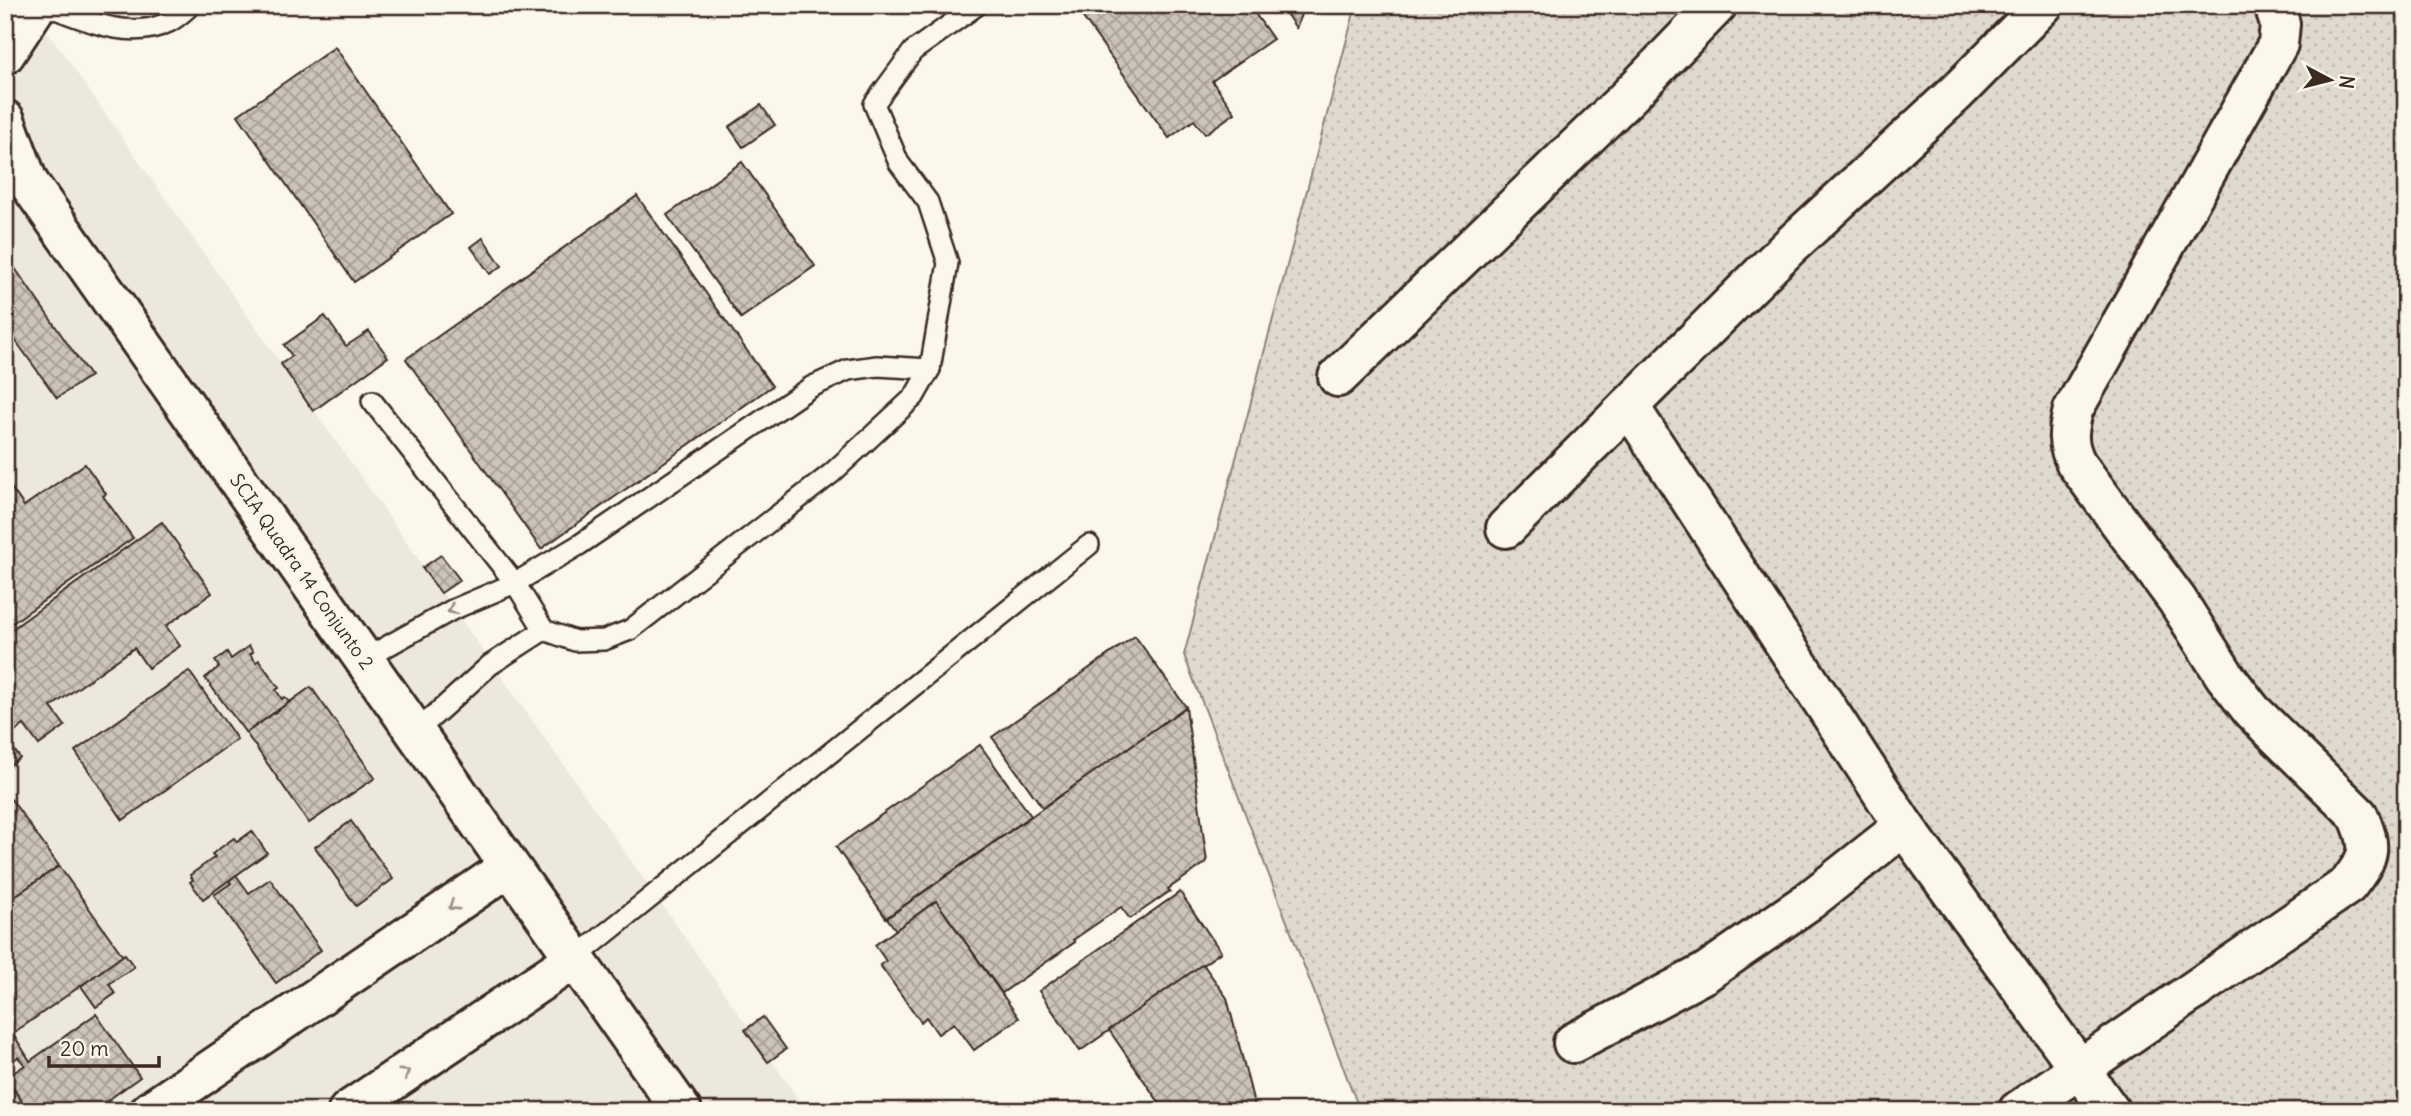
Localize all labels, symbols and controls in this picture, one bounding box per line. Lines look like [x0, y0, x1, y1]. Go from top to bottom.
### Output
north arrow [2296, 46, 2366, 116]
text: N [2334, 74, 2360, 90]
street label: SCIA Quadra 14 Conjunto 2 [225, 469, 379, 674]
one-way arrow [447, 602, 459, 616]
one-way arrow [448, 898, 461, 910]
scale bar [49, 1025, 159, 1069]
text: 20 m [60, 1035, 109, 1062]
one-way arrow [397, 1069, 410, 1081]

